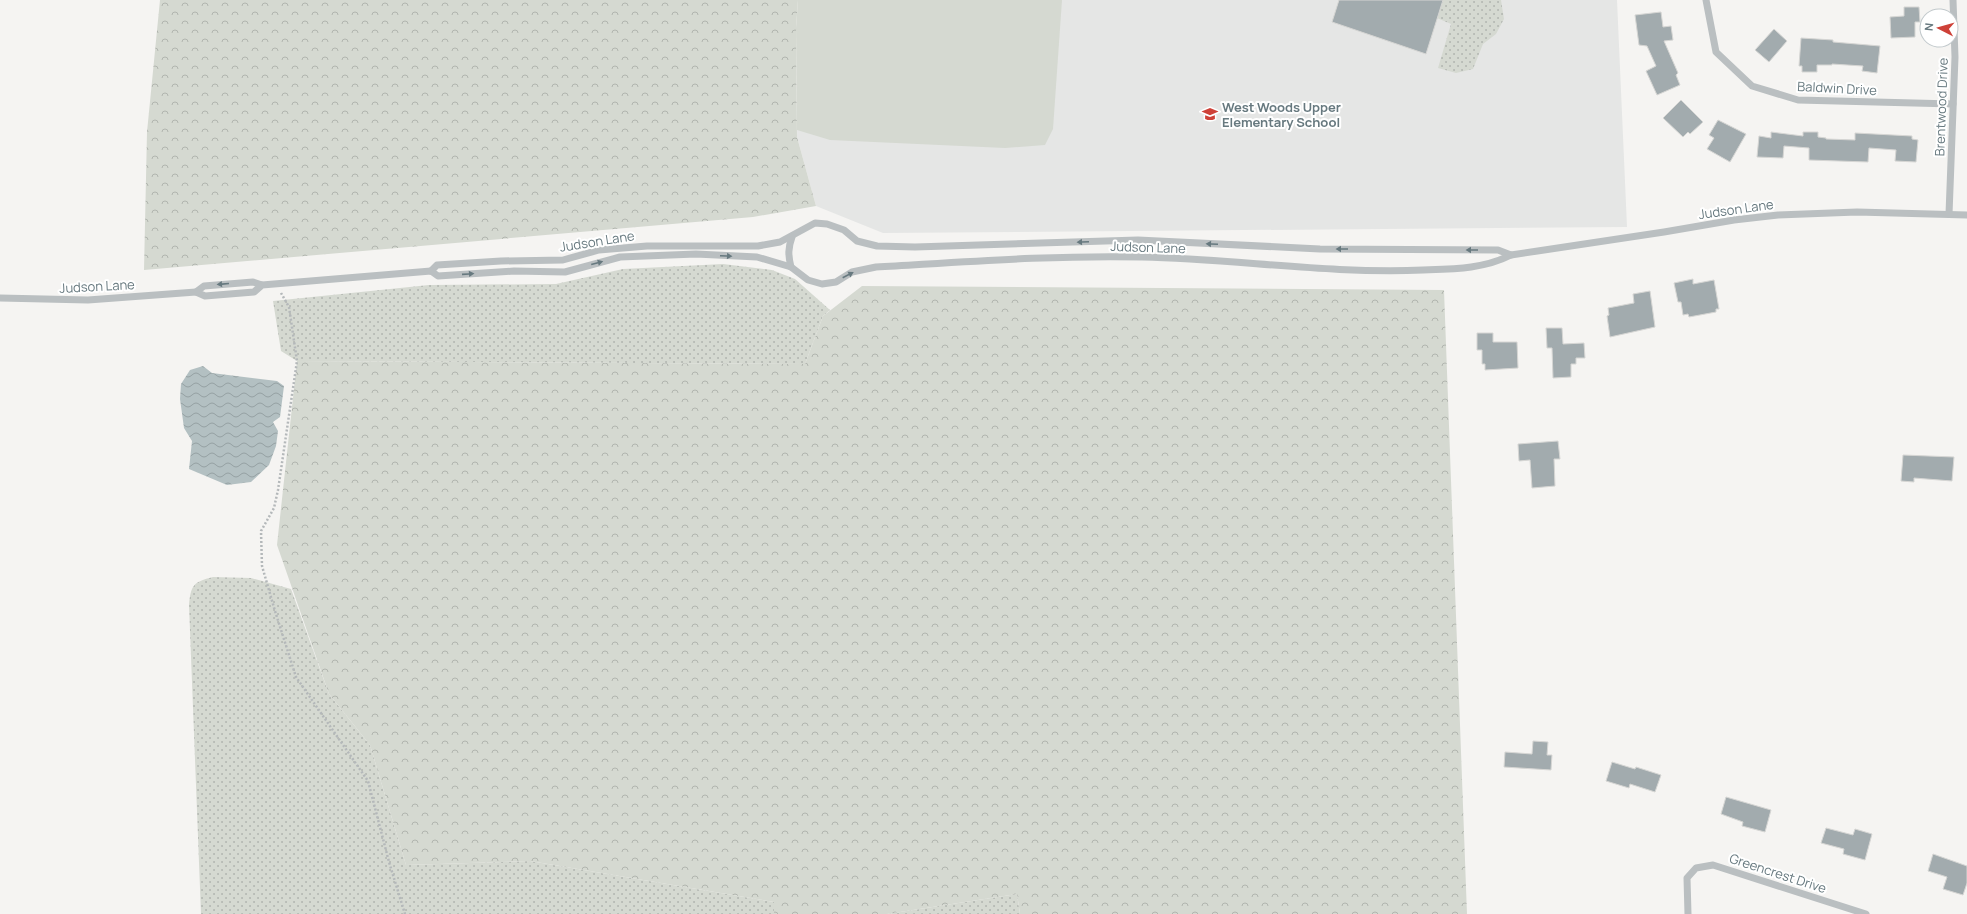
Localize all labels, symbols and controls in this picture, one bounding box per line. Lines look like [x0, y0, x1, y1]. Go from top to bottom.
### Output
north arrow [1919, 8, 1959, 48]
text: N [1921, 22, 1936, 32]
street label: Brentwood Drive [1930, 57, 1952, 157]
street label: Baldwin Drive [1797, 77, 1878, 99]
place label: West Woods Upper Elementary School [1222, 98, 1341, 131]
school or university icon: West Woods Upper Elementary School [1201, 105, 1219, 123]
street label: Judson Lane [1697, 195, 1775, 223]
street label: Judson Lane [558, 226, 636, 256]
street label: Judson Lane [1110, 237, 1186, 257]
one-way arrow [1076, 239, 1089, 245]
one-way arrow [1205, 241, 1218, 247]
one-way arrow [1335, 246, 1348, 252]
one-way arrow [1465, 247, 1478, 253]
one-way arrow [720, 252, 732, 259]
one-way arrow [591, 260, 603, 266]
one-way arrow [462, 270, 475, 277]
one-way arrow [842, 272, 854, 278]
street label: Judson Lane [59, 275, 136, 297]
one-way arrow [217, 281, 229, 288]
street label: Greencrest Drive [1727, 849, 1829, 897]

